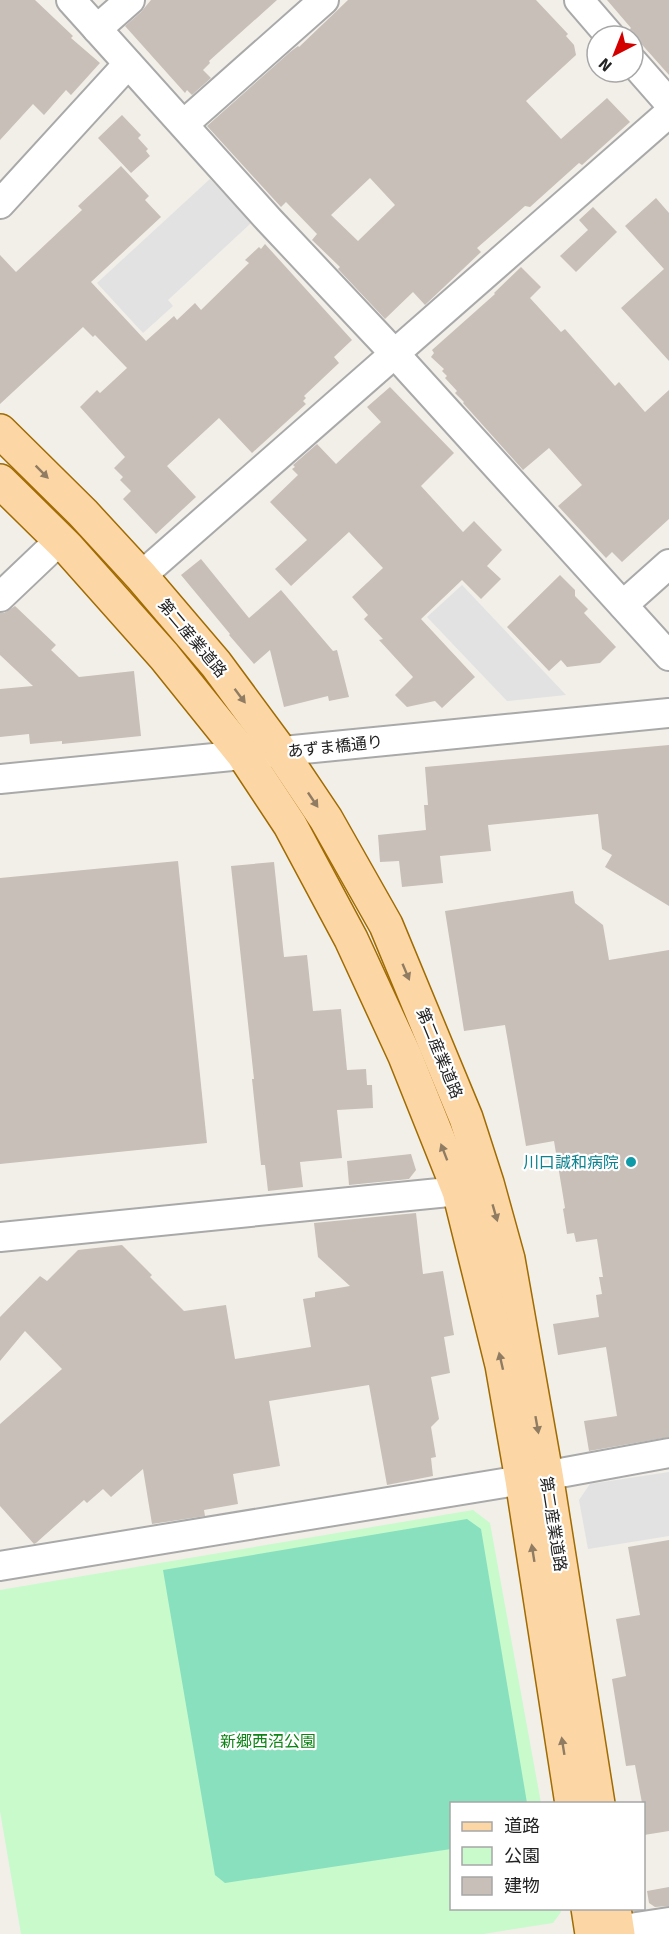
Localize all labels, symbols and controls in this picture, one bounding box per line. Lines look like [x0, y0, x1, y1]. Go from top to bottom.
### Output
north arrow [585, 24, 645, 84]
text: N [595, 53, 616, 76]
one-way arrow [34, 464, 48, 478]
street label: 第二産業道路 [154, 595, 231, 682]
one-way arrow [234, 688, 246, 704]
street label: あずま橋通り [286, 732, 384, 762]
one-way arrow [308, 792, 319, 809]
one-way arrow [401, 963, 411, 981]
street label: 第二産業道路 [412, 1005, 466, 1102]
one-way arrow [439, 1143, 449, 1161]
place label: 川口誠和病院 [523, 1153, 619, 1173]
marker: 川口誠和病院 [624, 1155, 638, 1169]
one-way arrow [491, 1204, 501, 1223]
one-way arrow [495, 1351, 505, 1370]
one-way arrow [533, 1416, 542, 1435]
street label: 第二産業道路 [536, 1475, 570, 1573]
one-way arrow [528, 1543, 537, 1562]
park label: 新郷西沼公園 [220, 1732, 316, 1752]
one-way arrow [558, 1736, 567, 1755]
legend [450, 1802, 645, 1910]
text: 道路 [504, 1815, 540, 1837]
text: 公園 [504, 1845, 540, 1867]
text: 建物 [504, 1875, 540, 1897]

